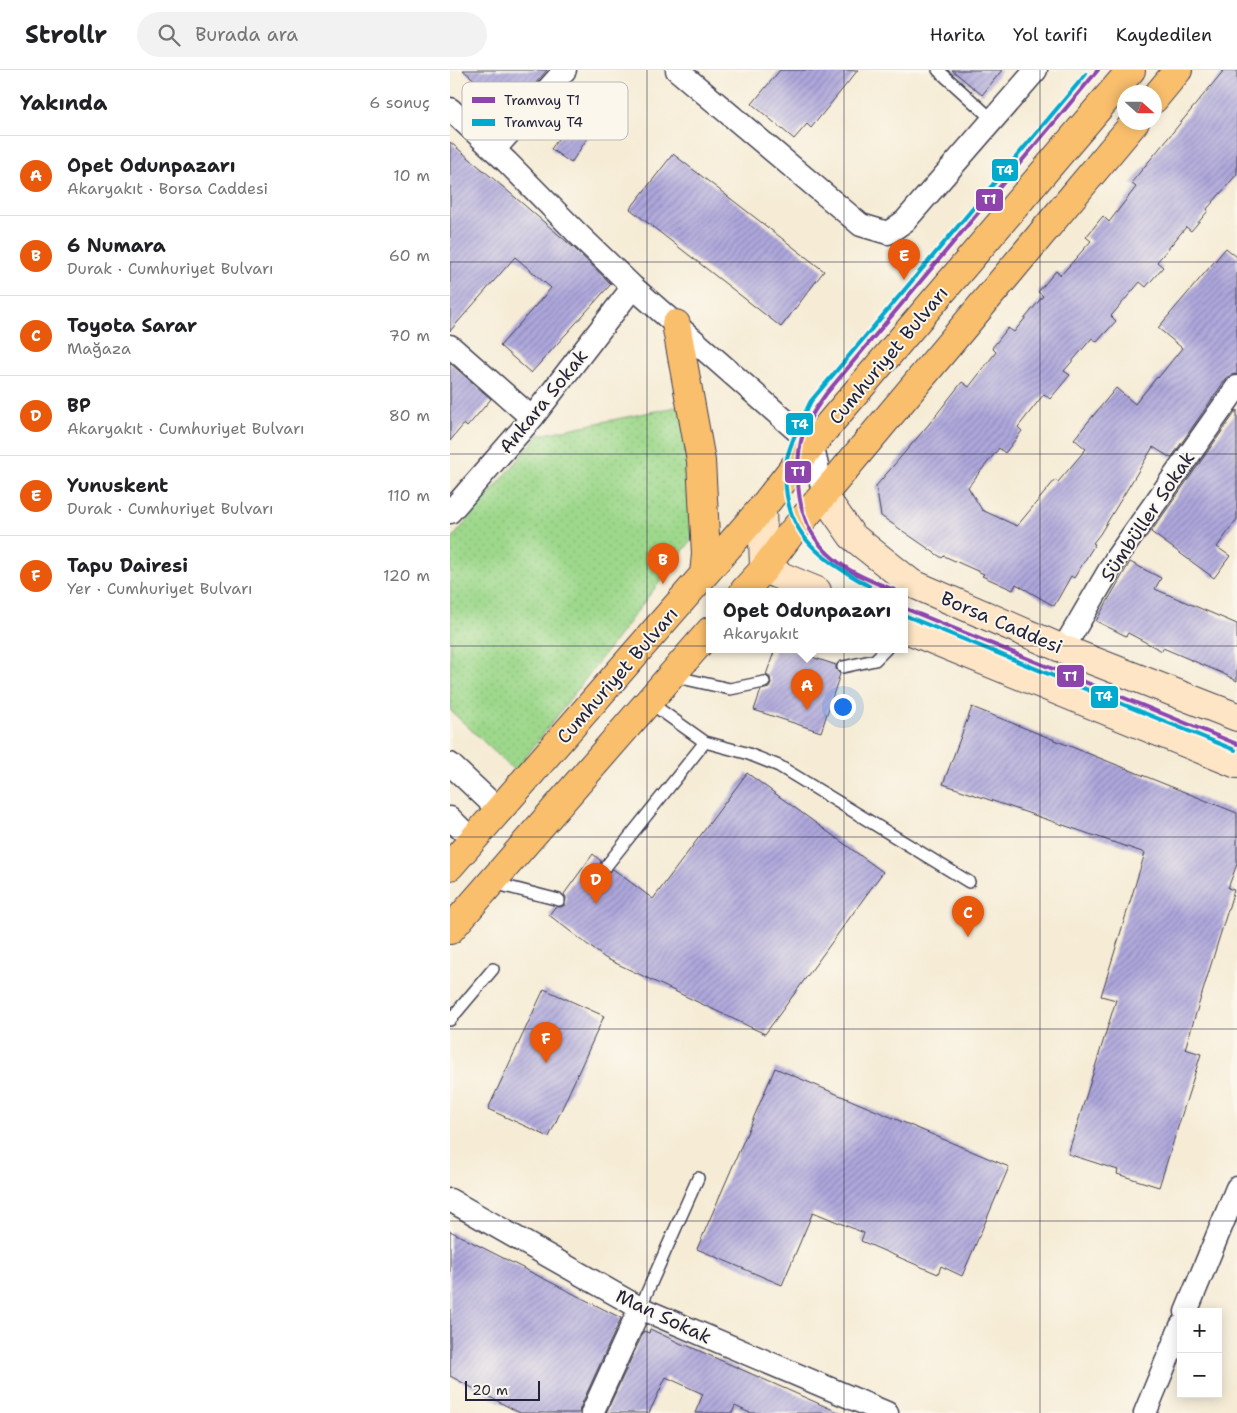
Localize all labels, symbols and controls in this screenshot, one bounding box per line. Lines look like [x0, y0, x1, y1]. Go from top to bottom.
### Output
search box [137, 12, 487, 57]
text: Strollr [25, 19, 107, 51]
icon: search [155, 21, 183, 49]
text: Burada ara [195, 22, 298, 47]
text: Harita [930, 23, 985, 47]
text: Yol tarifi [1013, 23, 1088, 47]
text: Kaydedilen [1116, 23, 1212, 47]
legend [462, 82, 628, 140]
north arrow [1117, 85, 1162, 130]
text: Yakında [20, 89, 107, 117]
text: Tramvay T1 [504, 91, 580, 109]
text: 6 sonuç [369, 92, 430, 113]
text: Tramvay T4 [504, 113, 583, 131]
text: Opet Odunpazarı [67, 153, 236, 178]
line badge: T4 [991, 158, 1019, 182]
text: T4 [996, 161, 1014, 179]
text: A [30, 165, 42, 186]
text: 10 m [393, 165, 430, 186]
text: Akaryakıt · Borsa Caddesi [67, 178, 268, 199]
line badge: T1 [975, 188, 1004, 212]
text: T1 [982, 190, 996, 208]
text: 6 Numara [67, 233, 166, 258]
pin: E [888, 239, 920, 280]
text: B [31, 245, 41, 266]
text: 60 m [389, 245, 430, 266]
text: Durak · Cumhuriyet Bulvarı [67, 258, 274, 279]
street label: Cumhuriyet Bulvarı [823, 281, 954, 430]
text: Toyota Sarar [67, 313, 197, 338]
text: C [31, 325, 41, 346]
text: 70 m [389, 325, 430, 346]
text: Mağaza [67, 338, 131, 359]
street label: Ankara Sokak [493, 344, 593, 459]
text: BP [67, 393, 91, 418]
text: D [30, 405, 42, 426]
text: 80 m [389, 405, 430, 426]
line badge: T4 [785, 412, 814, 436]
text: T4 [791, 415, 809, 433]
text: Akaryakıt · Cumhuriyet Bulvarı [67, 418, 305, 439]
street label: Sümbüller Sokak [1095, 446, 1200, 586]
line badge: T1 [784, 460, 812, 484]
text: T1 [791, 462, 805, 480]
text: Yunuskent [67, 473, 168, 498]
text: E [31, 485, 41, 506]
text: 110 m [387, 485, 430, 506]
text: Durak · Cumhuriyet Bulvarı [67, 498, 274, 519]
pin: B [647, 543, 679, 584]
text: Tapu Dairesi [67, 553, 188, 578]
text: F [31, 565, 41, 586]
text: 120 m [383, 565, 430, 586]
text: Yer · Cumhuriyet Bulvarı [67, 578, 253, 599]
street label: Borsa Caddesi [937, 586, 1066, 659]
popup [706, 588, 908, 653]
text: Opet Odunpazarı [723, 598, 891, 623]
street label: Cumhuriyet Bulvarı [551, 602, 684, 749]
text: Akaryakıt [723, 623, 799, 644]
line badge: T1 [1056, 664, 1085, 688]
text: T1 [1063, 667, 1077, 685]
pin: A [791, 669, 823, 710]
line badge: T4 [1090, 685, 1119, 709]
text: T4 [1095, 687, 1113, 705]
your location [830, 694, 856, 720]
pin: D [580, 863, 612, 904]
pin: C [952, 896, 984, 937]
pin: F [530, 1022, 562, 1063]
street label: Man Sokak [612, 1283, 716, 1350]
map controls [1177, 1308, 1222, 1398]
button: + [1177, 1308, 1222, 1353]
button: − [1177, 1353, 1222, 1398]
scale bar [465, 1378, 540, 1401]
text: 20 m [472, 1381, 508, 1399]

